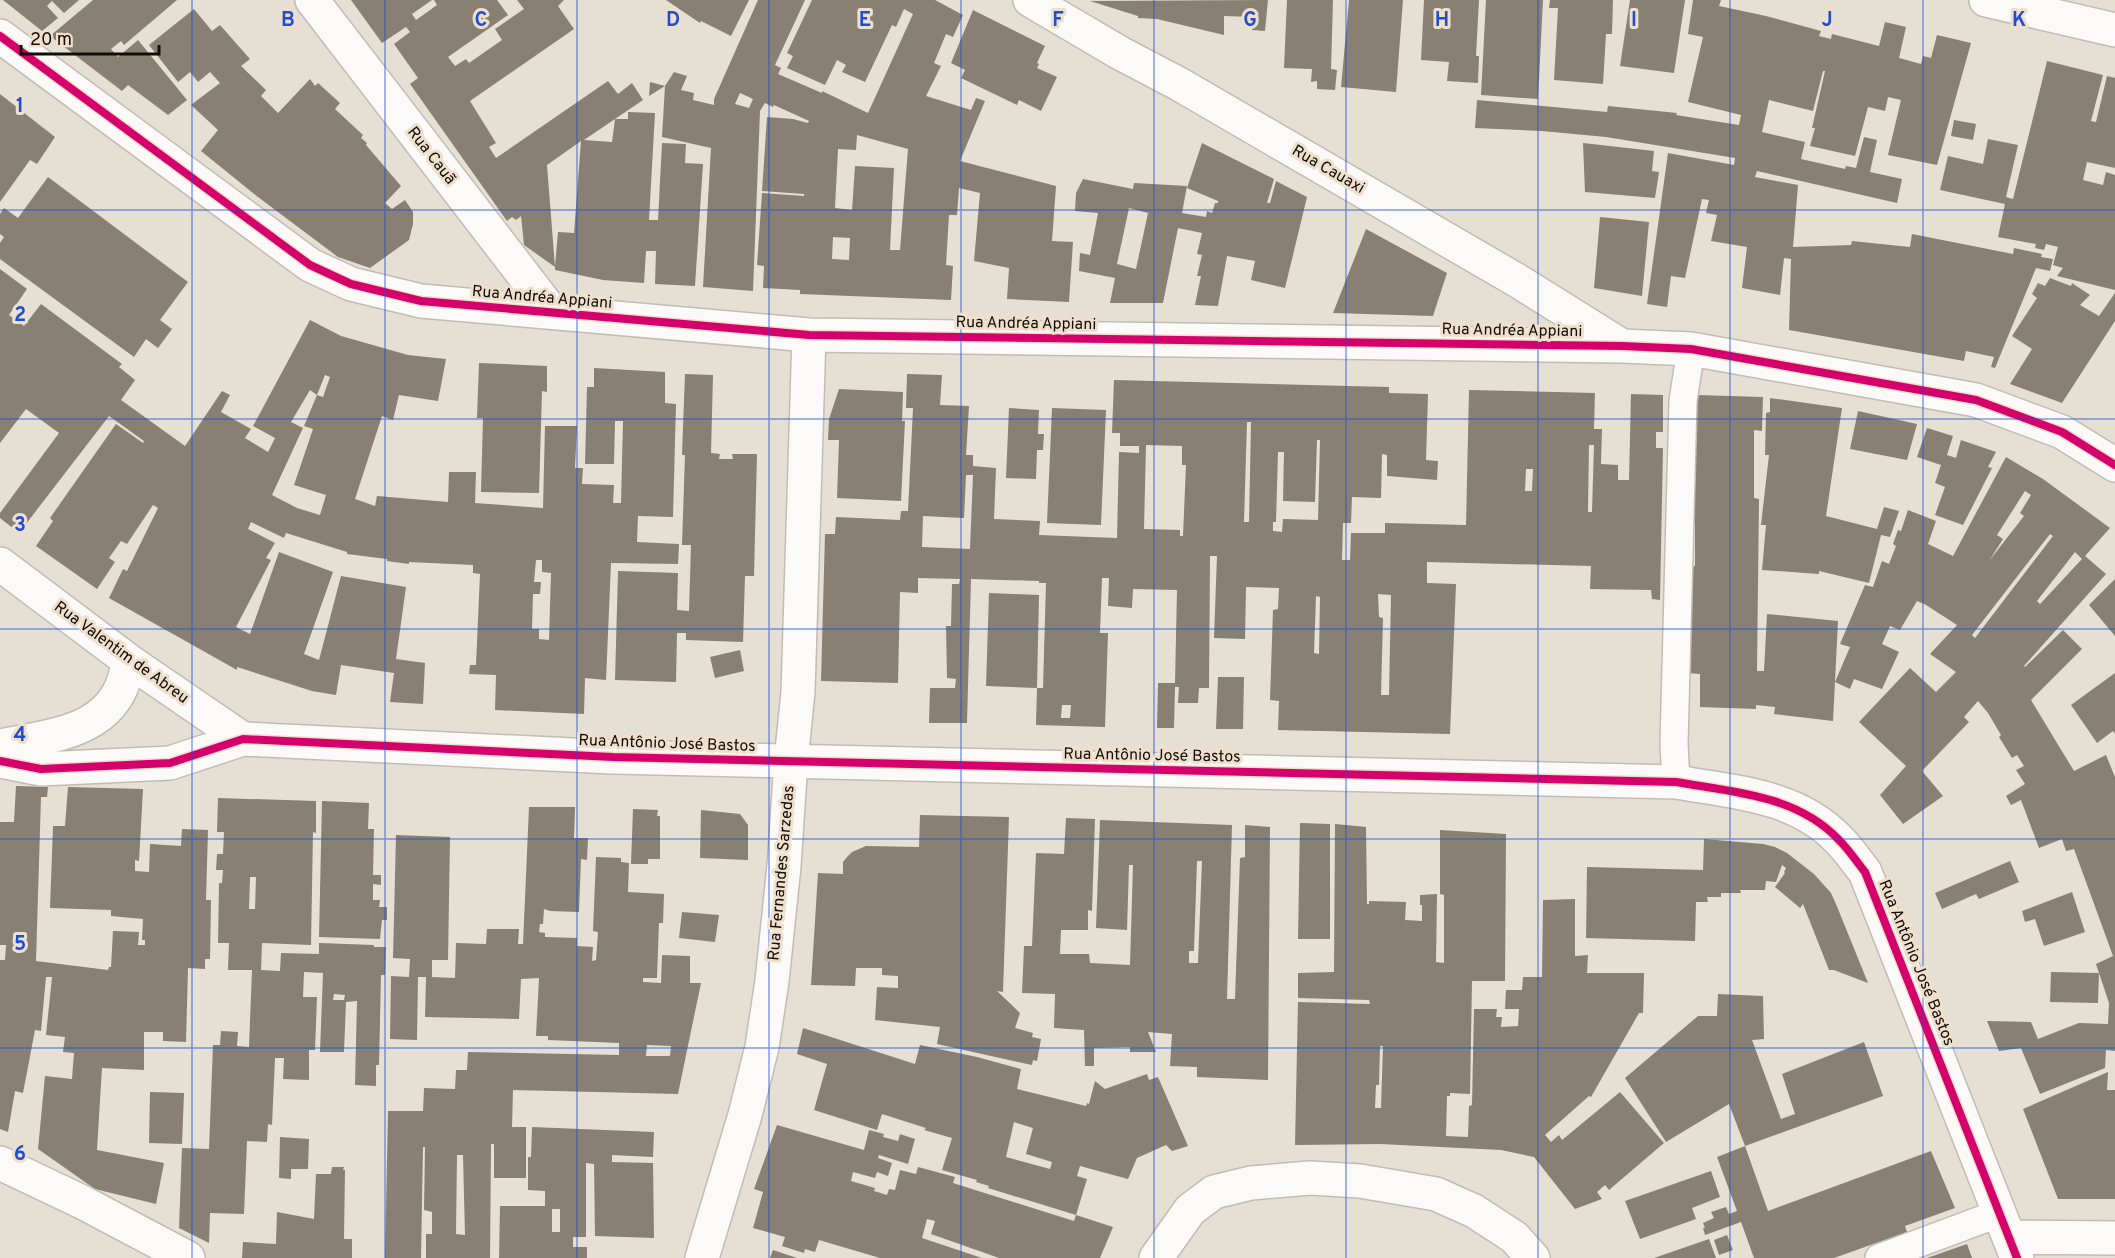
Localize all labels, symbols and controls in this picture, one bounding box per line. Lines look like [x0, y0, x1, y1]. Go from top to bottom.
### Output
text: B [281, 8, 295, 34]
text: C [475, 8, 487, 34]
text: D [666, 8, 680, 34]
text: E [859, 8, 871, 34]
text: F [1052, 8, 1064, 34]
text: G [1243, 8, 1257, 34]
text: H [1435, 8, 1449, 34]
text: I [1631, 8, 1637, 34]
text: J [1821, 8, 1833, 34]
text: K [2012, 8, 2026, 34]
scale bar [21, 18, 159, 56]
text: 20 m [30, 29, 72, 52]
text: 1 [16, 94, 24, 120]
street label: Rua Cauã [402, 123, 460, 189]
street label: Rua Cauaxi [1288, 141, 1368, 199]
street label: Rua Andréa Appiani [471, 282, 613, 314]
text: 2 [14, 303, 26, 329]
street label: Rua Andréa Appiani [955, 313, 1097, 335]
street label: Rua Andréa Appiani [1441, 320, 1583, 342]
text: 3 [14, 513, 26, 539]
street label: Rua Valentim de Abreu [50, 597, 192, 709]
text: 4 [14, 723, 26, 749]
street label: Rua Antônio José Bastos [578, 731, 756, 757]
street label: Rua Antônio José Bastos [1063, 744, 1241, 768]
street label: Rua Fernandes Sarzedas [764, 784, 800, 962]
street label: Rua Antônio José Bastos [1874, 877, 1958, 1049]
text: 5 [14, 932, 26, 958]
text: 6 [14, 1142, 26, 1168]

